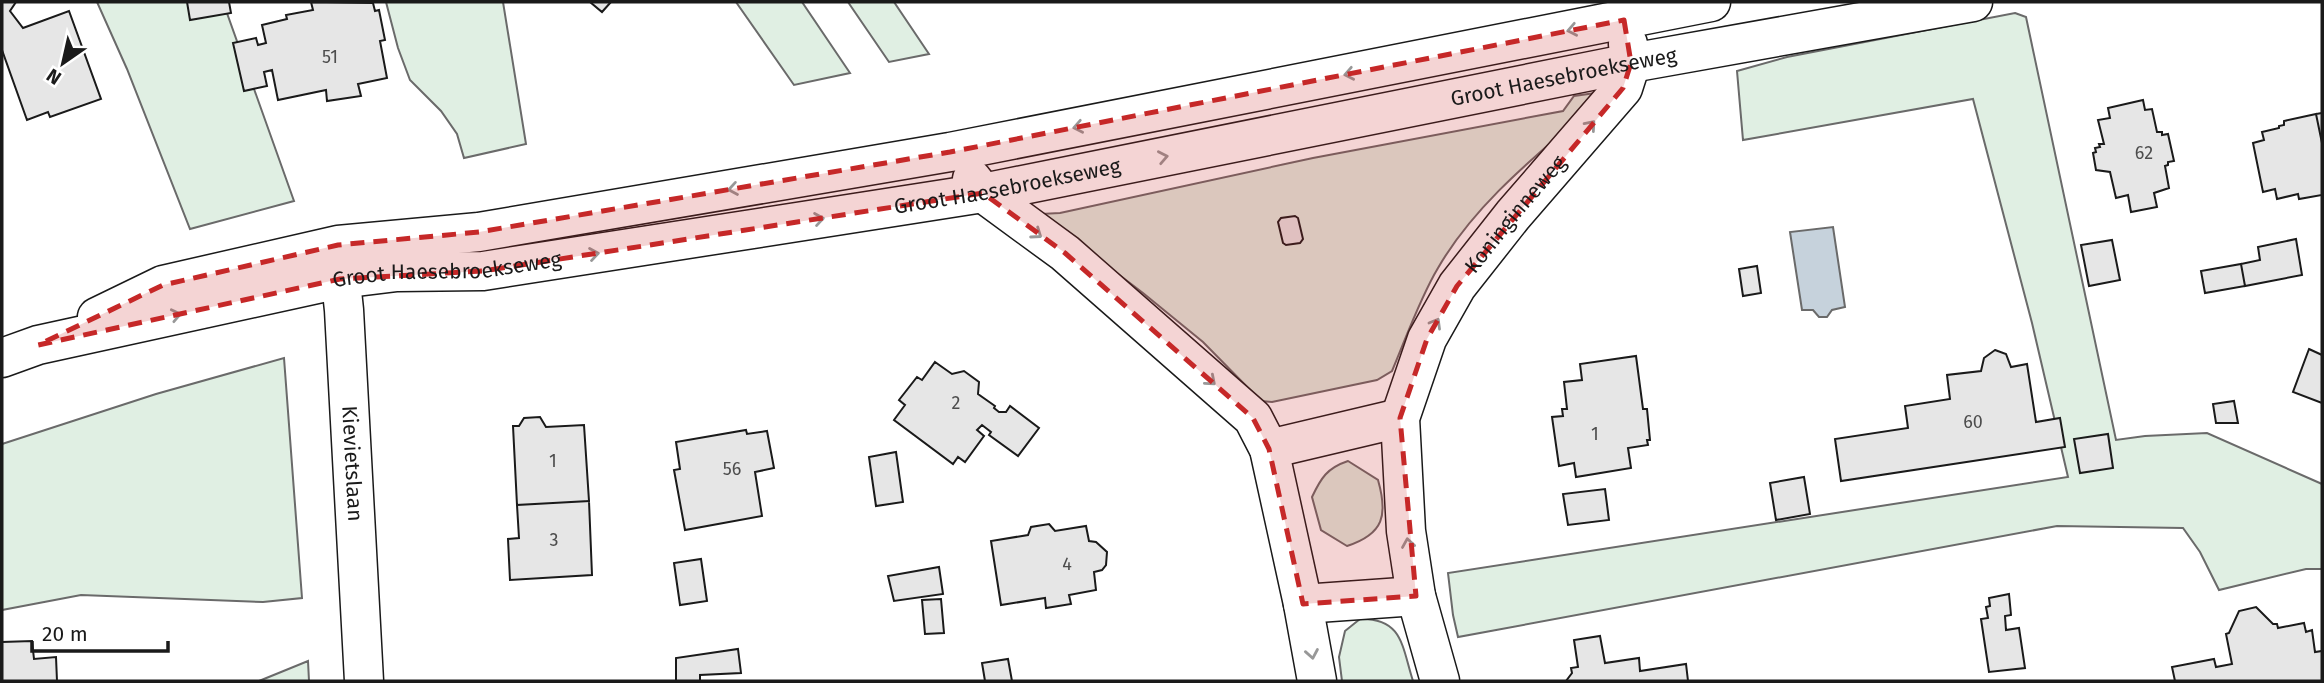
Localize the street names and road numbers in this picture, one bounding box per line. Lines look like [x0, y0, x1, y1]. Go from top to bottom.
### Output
street label: Groot Haesebroekseweg [1448, 42, 1679, 112]
street label: Koninginneweg [1459, 150, 1572, 279]
street label: Groot Haesebroekseweg [892, 153, 1123, 220]
street label: Groot Haesebroekseweg [330, 246, 563, 293]
street label: Kievietslaan [336, 405, 368, 522]

